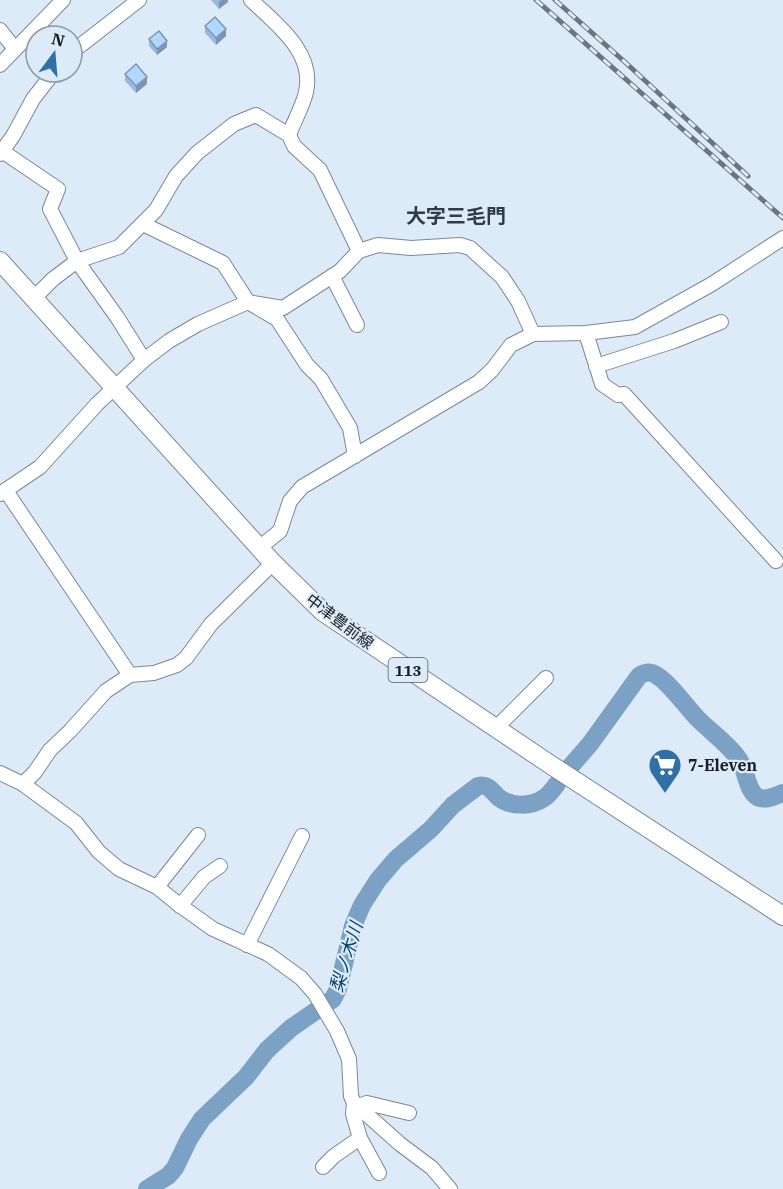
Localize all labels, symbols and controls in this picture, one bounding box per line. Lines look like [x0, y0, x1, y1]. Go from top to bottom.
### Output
north arrow [24, 24, 84, 84]
text: N [49, 28, 67, 51]
district label: 大字三毛門 [406, 202, 506, 229]
street label: 中津豊前線 [302, 589, 378, 653]
road number: 113 [388, 658, 428, 682]
supermarket icon: 7-Eleven [647, 747, 683, 794]
place label: 7-Eleven [688, 755, 757, 775]
water label: 梨ノ木川 [324, 917, 368, 995]

